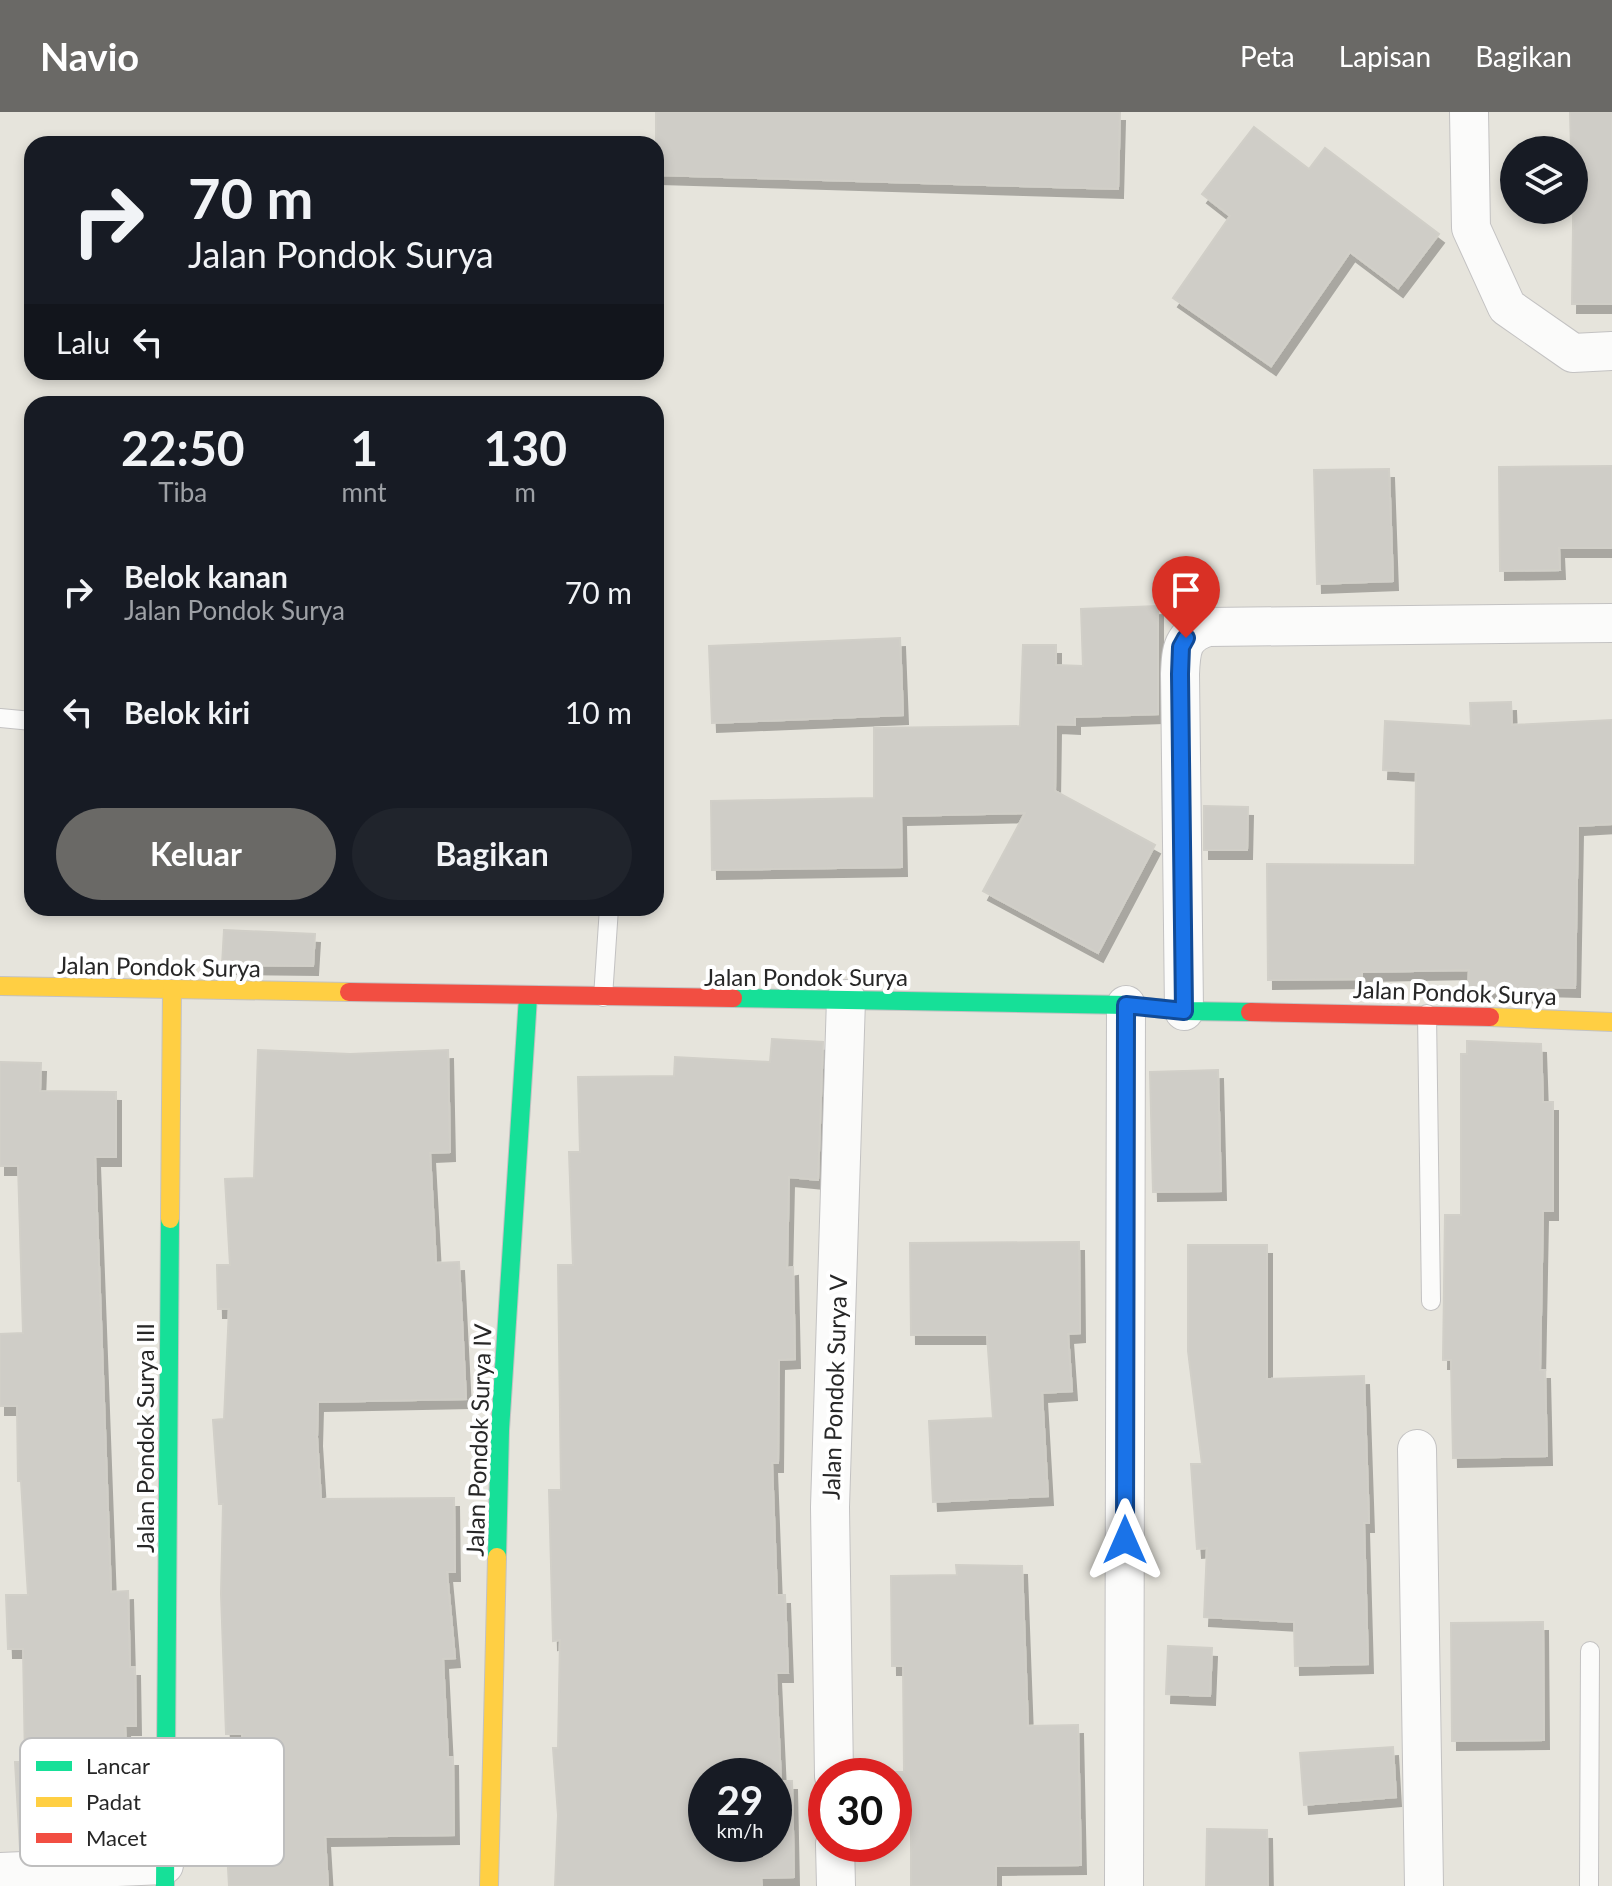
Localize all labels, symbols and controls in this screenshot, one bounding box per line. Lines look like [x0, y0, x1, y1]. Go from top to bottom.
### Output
text: Navio [40, 33, 139, 79]
text: Peta [1240, 39, 1295, 73]
text: Lapisan [1339, 39, 1431, 73]
text: Bagikan [1475, 39, 1572, 73]
map controls [1500, 136, 1588, 224]
button: layers [1500, 136, 1588, 224]
text: 70 m [188, 164, 313, 231]
icon: right [56, 168, 160, 272]
text: Jalan Pondok Surya [188, 232, 494, 276]
icon: left [126, 320, 170, 364]
text: Lalu [56, 324, 110, 360]
text: 22:50 [121, 419, 245, 476]
text: 1 [350, 419, 378, 476]
text: 130 [484, 419, 567, 476]
text: Tiba [158, 476, 207, 508]
text: mnt [342, 476, 387, 508]
text: m [515, 476, 536, 508]
pin [1152, 556, 1220, 638]
text: Belok kanan [124, 558, 288, 594]
icon: arrive [1164, 568, 1208, 612]
icon: right [56, 570, 100, 614]
text: 70 m [565, 574, 632, 610]
text: Jalan Pondok Surya [124, 594, 345, 626]
icon: left [56, 690, 100, 734]
text: Belok kiri [124, 694, 250, 730]
text: 10 m [565, 694, 632, 730]
button: Keluar [56, 808, 336, 900]
button: Bagikan [352, 808, 632, 900]
street label: Jalan Pondok Surya [57, 950, 261, 982]
street label: Jalan Pondok Surya [704, 962, 908, 991]
street label: Jalan Pondok Surya [1353, 974, 1557, 1010]
street label: Jalan Pondok Surya V [816, 1273, 852, 1500]
street label: Jalan Pondok Surya IV [459, 1322, 497, 1557]
street label: Jalan Pondok Surya III [130, 1323, 159, 1553]
position arrow [1083, 1498, 1167, 1582]
legend [20, 1738, 284, 1866]
text: Lancar [86, 1752, 150, 1779]
speed limit sign: 30 [808, 1758, 912, 1862]
text: 29 [717, 1776, 763, 1824]
text: Padat [86, 1788, 141, 1815]
text: km/h [717, 1818, 763, 1842]
text: Macet [86, 1824, 147, 1851]

